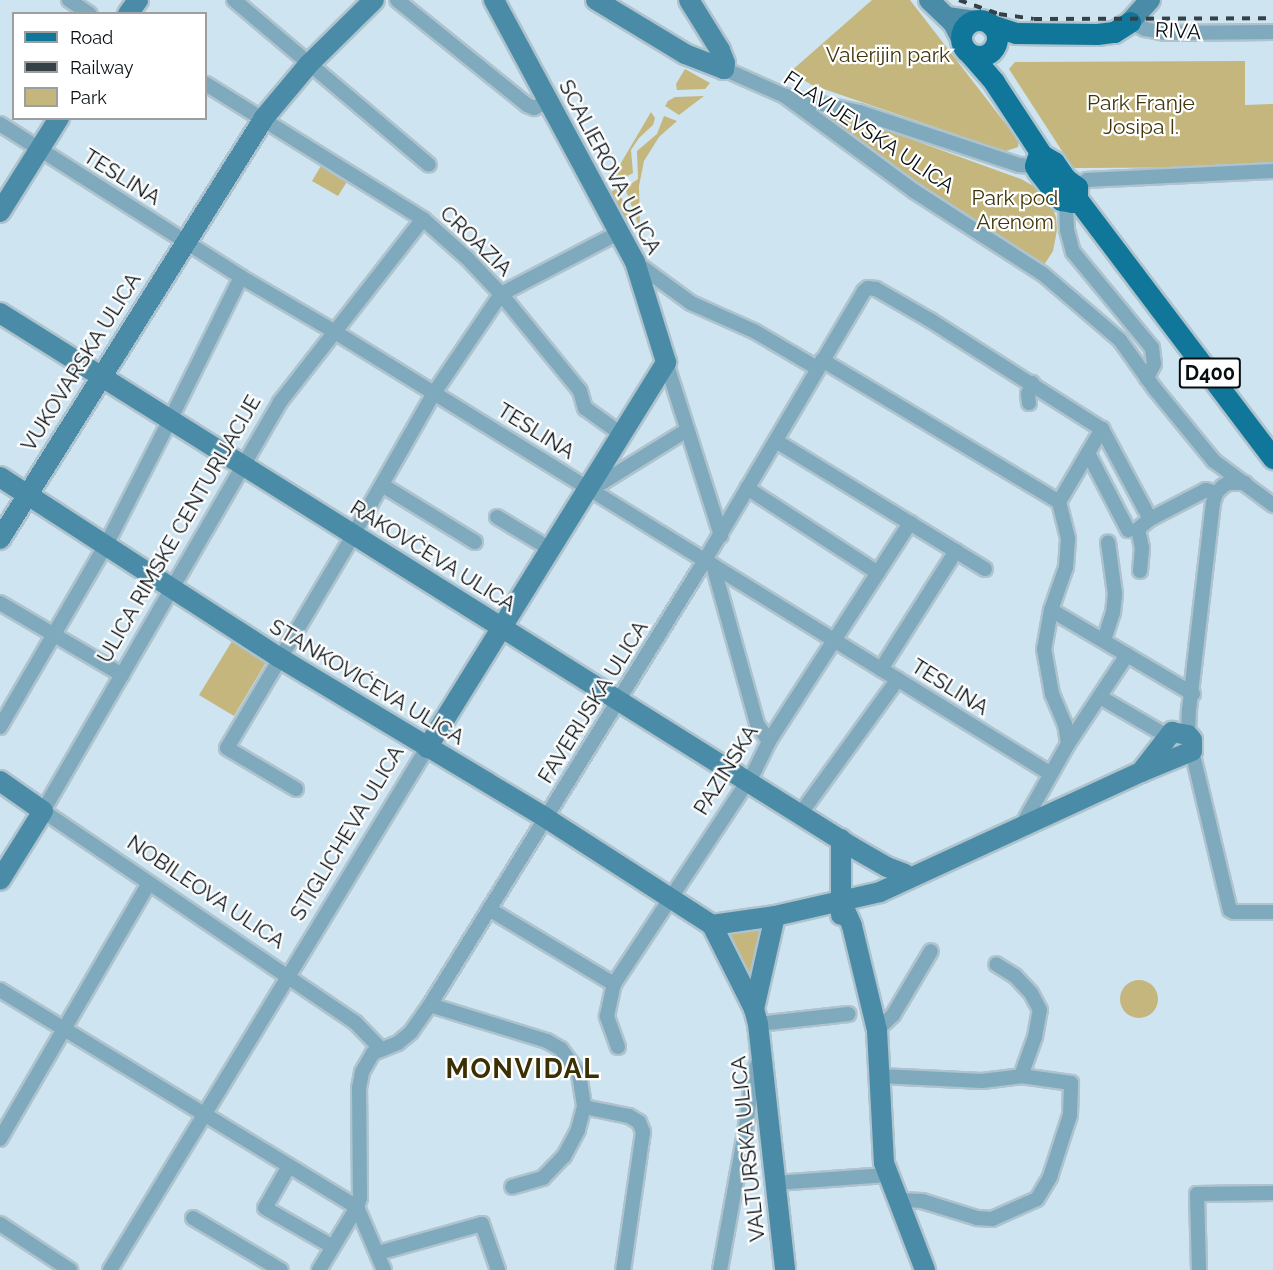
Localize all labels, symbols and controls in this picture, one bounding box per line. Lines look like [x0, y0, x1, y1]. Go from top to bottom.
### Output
legend [12, 12, 207, 120]
street label: RIVA [1154, 17, 1202, 45]
text: Road [70, 27, 113, 48]
park label: Valerijin park [826, 42, 950, 68]
text: Railway [70, 57, 134, 78]
street label: FLAVIJEVSKA ULICA [779, 65, 959, 199]
street label: SCALIEROVA ULICA [553, 75, 667, 259]
text: Park [70, 87, 107, 108]
park label: Park Franje Josipa I. [1087, 90, 1195, 140]
street label: TESLINA [79, 143, 165, 211]
park label: Park pod Arenom [972, 185, 1058, 235]
street label: CROAZIA [435, 201, 517, 281]
street label: VUKOVARSKA ULICA [16, 268, 146, 456]
road number: D400 [1178, 356, 1242, 390]
street label: ULICA RIMSKE CENTURIJACIJE [92, 390, 266, 668]
street label: TESLINA [493, 397, 579, 465]
street label: RAKOVČEVA ULICA [345, 495, 521, 617]
street label: STANKOVIĆEVA ULICA [265, 614, 469, 750]
street label: FAVERIJSKA ULICA [533, 616, 653, 788]
street label: TESLINA [907, 653, 993, 721]
street label: PAZINSKA [688, 720, 764, 820]
street label: STIGLICHEVA ULICA [285, 741, 409, 925]
street label: NOBILEOVA ULICA [122, 830, 290, 954]
district label: MONVIDAL [446, 1053, 600, 1085]
street label: VALTURSKA ULICA [726, 1055, 770, 1243]

